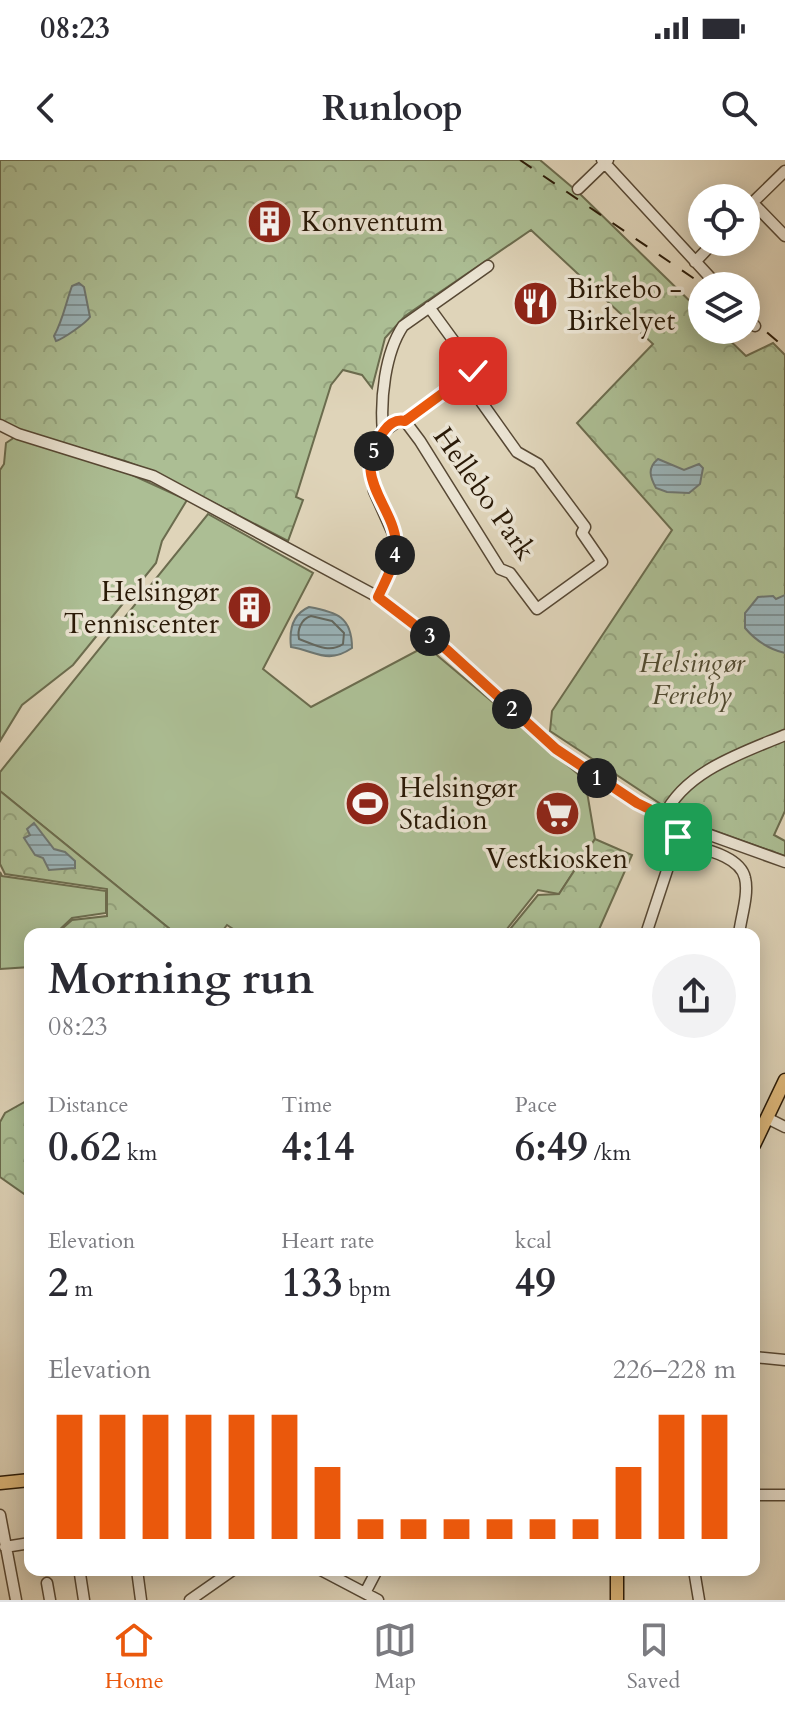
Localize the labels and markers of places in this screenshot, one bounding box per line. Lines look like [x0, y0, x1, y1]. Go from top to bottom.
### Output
building icon: Konventum [246, 197, 294, 245]
place label: Konventum [301, 203, 444, 241]
place label: Birkebo - Birkelyet [567, 270, 682, 340]
restaurant icon: Birkebo - Birkelyet [512, 280, 560, 328]
pin [439, 337, 507, 405]
pin: 5 [354, 431, 394, 471]
pin: 4 [375, 535, 415, 575]
place label: Helsingør Tenniscenter [64, 573, 220, 643]
building icon: Helsingør Tenniscenter [226, 583, 274, 631]
pin: 3 [410, 616, 450, 656]
pin: 2 [492, 689, 532, 729]
pin: 1 [577, 758, 617, 798]
place label: Helsingør Stadion [399, 769, 518, 839]
sports icon: Helsingør Stadion [344, 779, 392, 827]
supermarket icon: Vestkiosken [533, 789, 581, 837]
pin [644, 803, 712, 871]
place label: Vestkiosken [486, 840, 628, 878]

